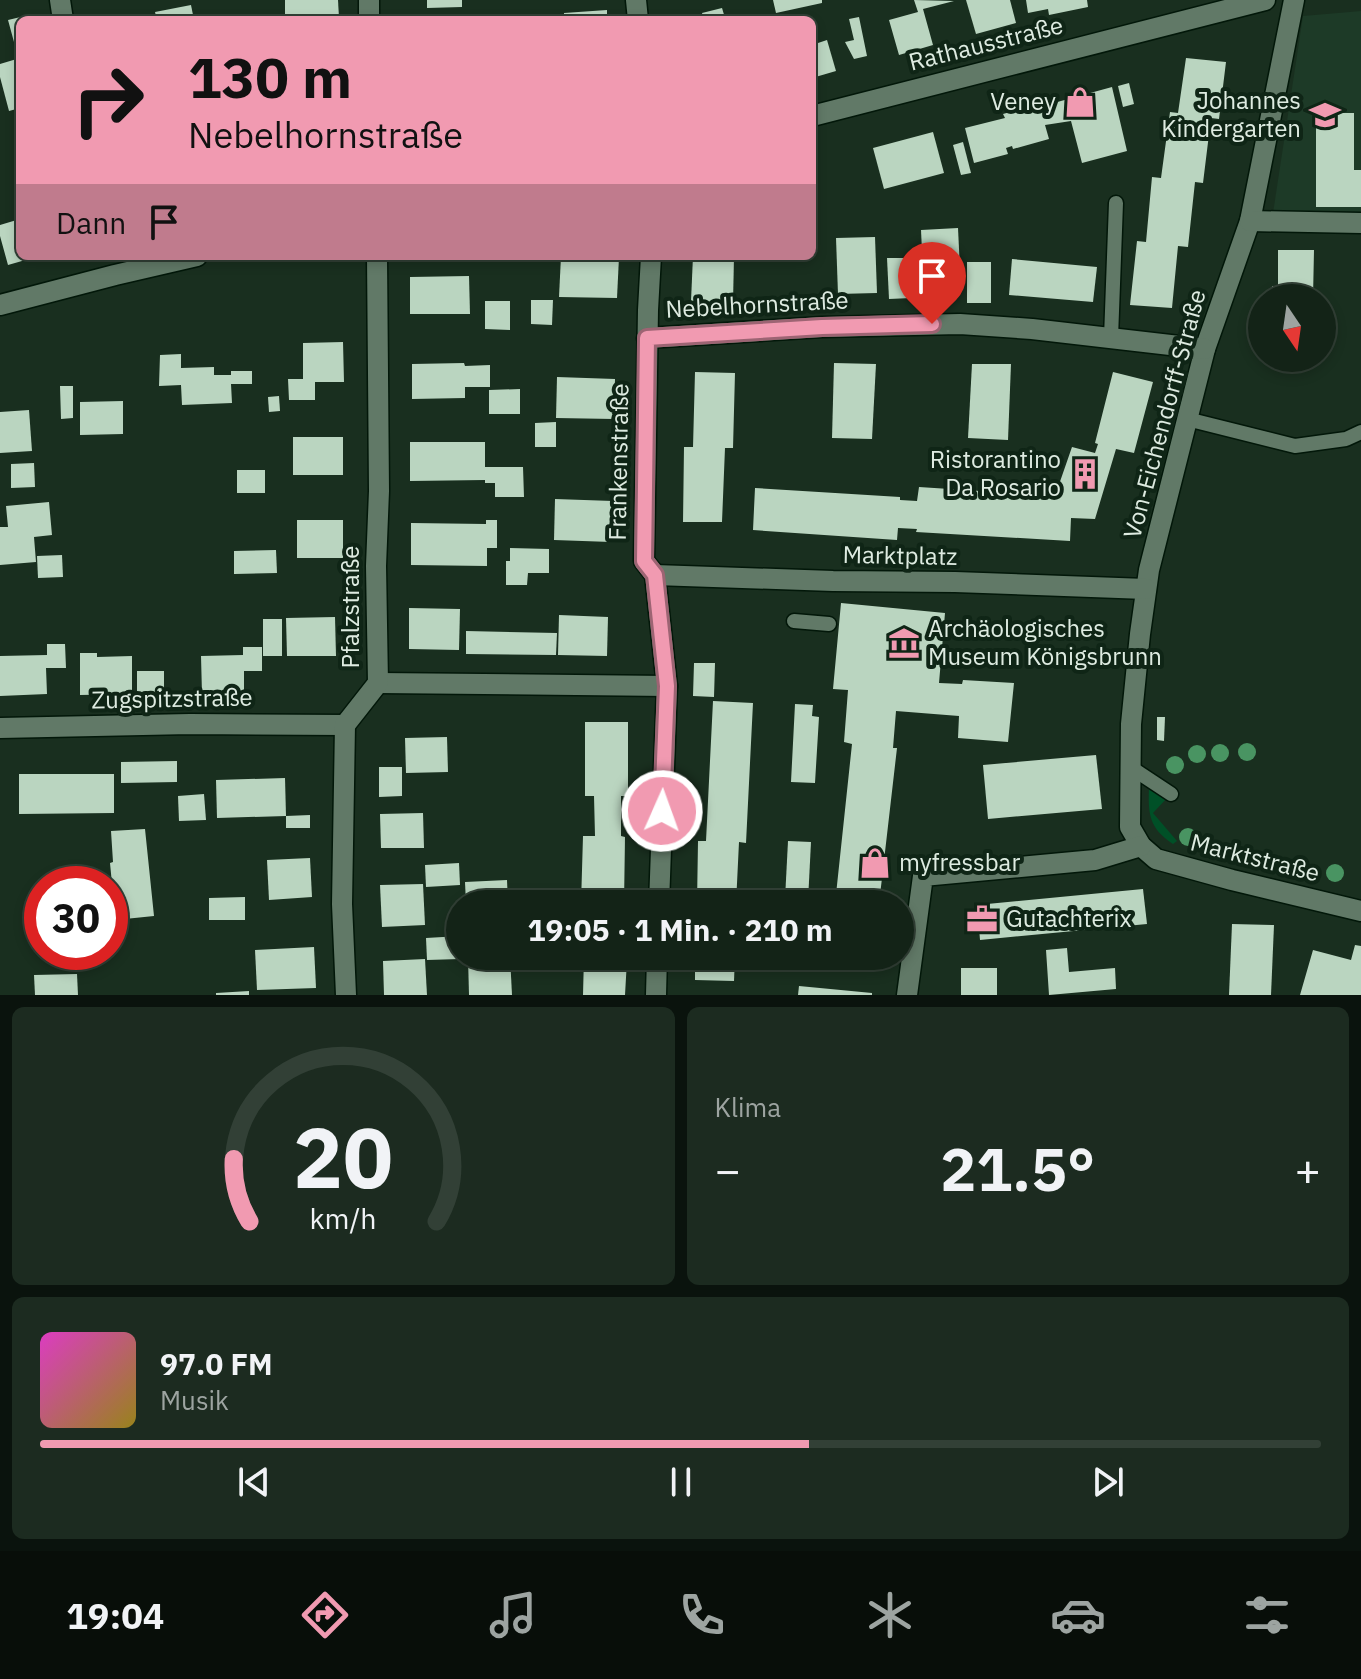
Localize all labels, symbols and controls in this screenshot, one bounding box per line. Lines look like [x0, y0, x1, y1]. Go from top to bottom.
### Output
street label: Rathausstraße [905, 8, 1066, 78]
text: 130 m [188, 41, 352, 113]
icon: right [56, 48, 160, 152]
place label: Johannes Kindergarten [1161, 84, 1301, 144]
place label: Veney [990, 85, 1056, 117]
shop icon: Veney [1063, 85, 1097, 119]
school or university icon: Johannes Kindergarten [1308, 98, 1342, 132]
text: Nebelhornstraße [188, 111, 463, 158]
icon: arrive [142, 200, 186, 244]
text: Dann [56, 203, 126, 242]
pin [898, 242, 966, 324]
icon: arrive [910, 254, 954, 298]
street label: Nebelhornstraße [665, 283, 849, 325]
north arrow [1248, 284, 1336, 372]
map controls [1248, 284, 1336, 372]
street label: Von-Eichendorff-Straße [1115, 286, 1213, 542]
street label: Frankenstraße [601, 383, 635, 541]
place label: Ristorantino Da Rosario [930, 443, 1061, 503]
building icon: Ristorantino Da Rosario [1068, 457, 1102, 491]
street label: Marktplatz [842, 538, 958, 572]
street label: Pfalzstraße [334, 546, 366, 668]
place label: Archäologisches Museum Königsbrunn [928, 612, 1162, 672]
museum icon: Archäologisches Museum Königsbrunn [887, 626, 921, 660]
street label: Zugspitzstraße [91, 681, 253, 715]
position arrow [620, 769, 704, 853]
street label: Marktstraße [1187, 826, 1323, 889]
shop icon: myfressbar [858, 846, 892, 880]
place label: myfressbar [899, 846, 1020, 878]
speed limit sign: 30 [24, 866, 128, 970]
office icon: Gutachterix [965, 902, 999, 936]
place label: Gutachterix [1006, 902, 1132, 934]
text: 19:05 · 1 Min. · 210 m [527, 910, 833, 949]
text: Klima [715, 1090, 781, 1124]
text: 20 [293, 1103, 393, 1211]
text: 21.5° [940, 1129, 1095, 1208]
text: − [715, 1141, 741, 1198]
text: + [1295, 1141, 1321, 1198]
text: km/h [310, 1200, 377, 1237]
text: 97.0 FM [160, 1344, 273, 1383]
text: Musik [160, 1383, 229, 1417]
icon: previous [232, 1460, 276, 1504]
icon: pause [659, 1460, 703, 1504]
icon: next [1086, 1460, 1130, 1504]
icon: directions [297, 1587, 353, 1643]
icon: music [485, 1587, 541, 1643]
icon: phone [674, 1587, 730, 1643]
icon: climate [862, 1587, 918, 1643]
icon: car [1050, 1587, 1106, 1643]
icon: filters [1239, 1587, 1295, 1643]
text: 19:04 [66, 1592, 164, 1639]

